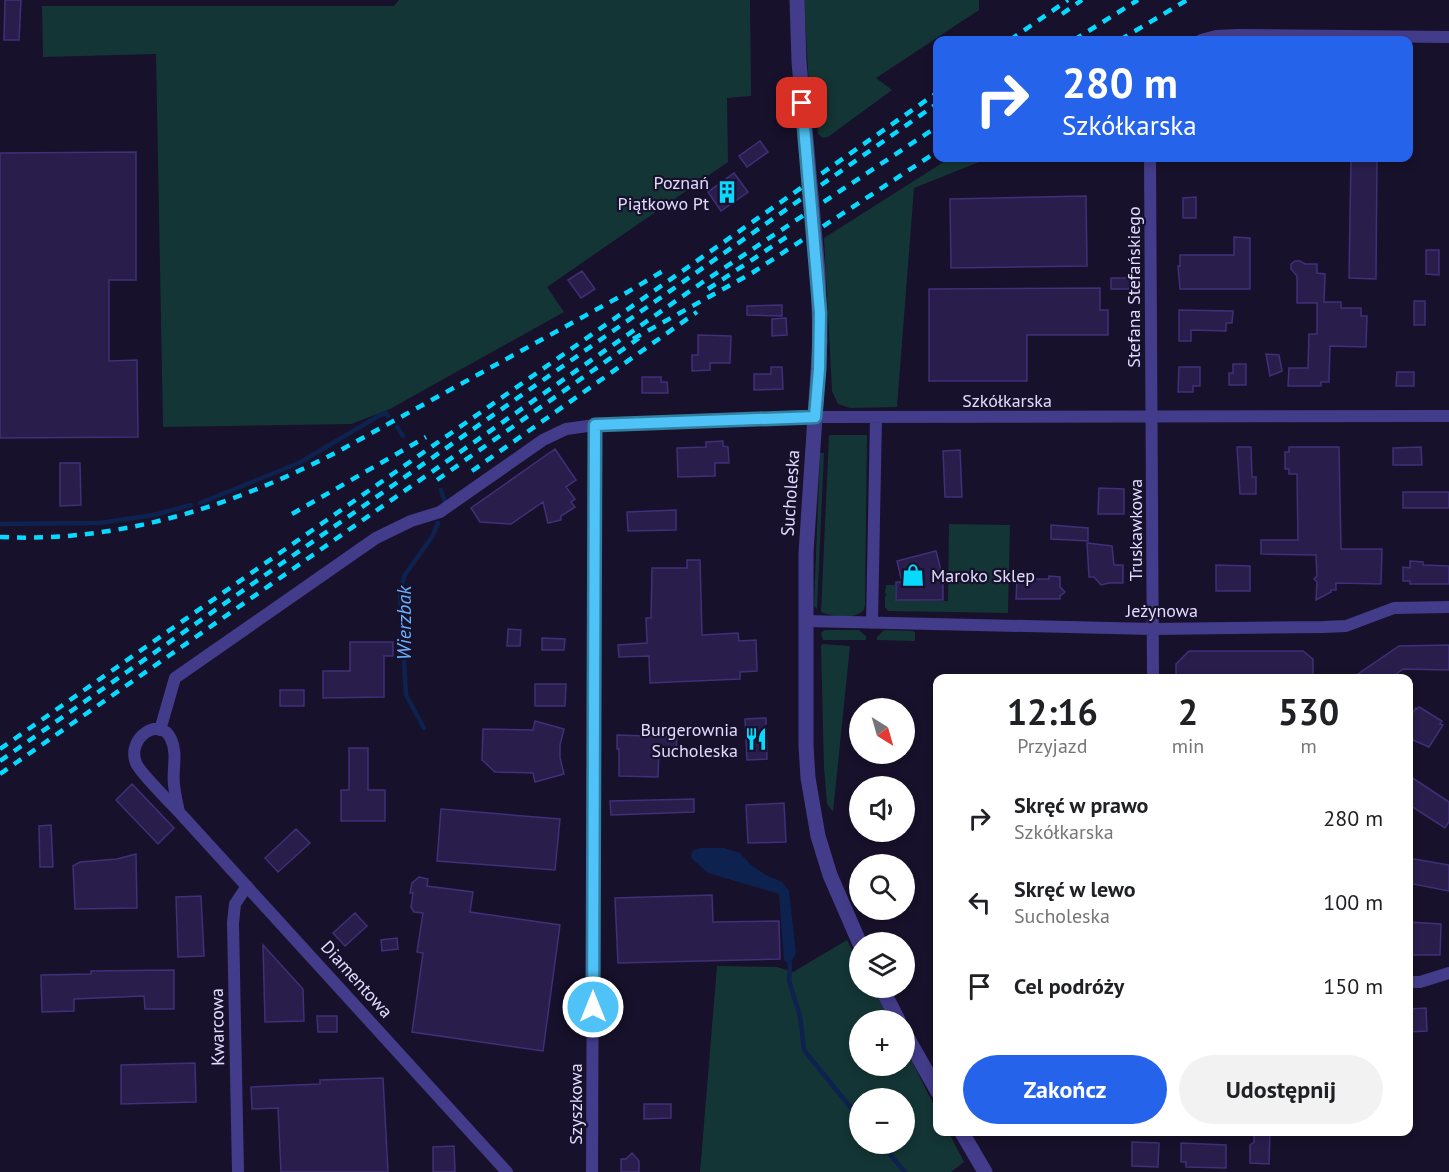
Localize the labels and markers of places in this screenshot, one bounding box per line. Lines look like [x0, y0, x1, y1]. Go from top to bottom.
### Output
pin [776, 77, 827, 128]
place label: Poznań Piątkowo Pt [618, 171, 709, 215]
building icon: Poznań Piątkowo Pt [714, 179, 740, 205]
shop icon: Maroko Sklep [900, 562, 926, 588]
place label: Maroko Sklep [931, 564, 1035, 587]
place label: Burgerownia Sucholeska [640, 718, 738, 762]
restaurant icon: Burgerownia Sucholeska [743, 726, 769, 752]

